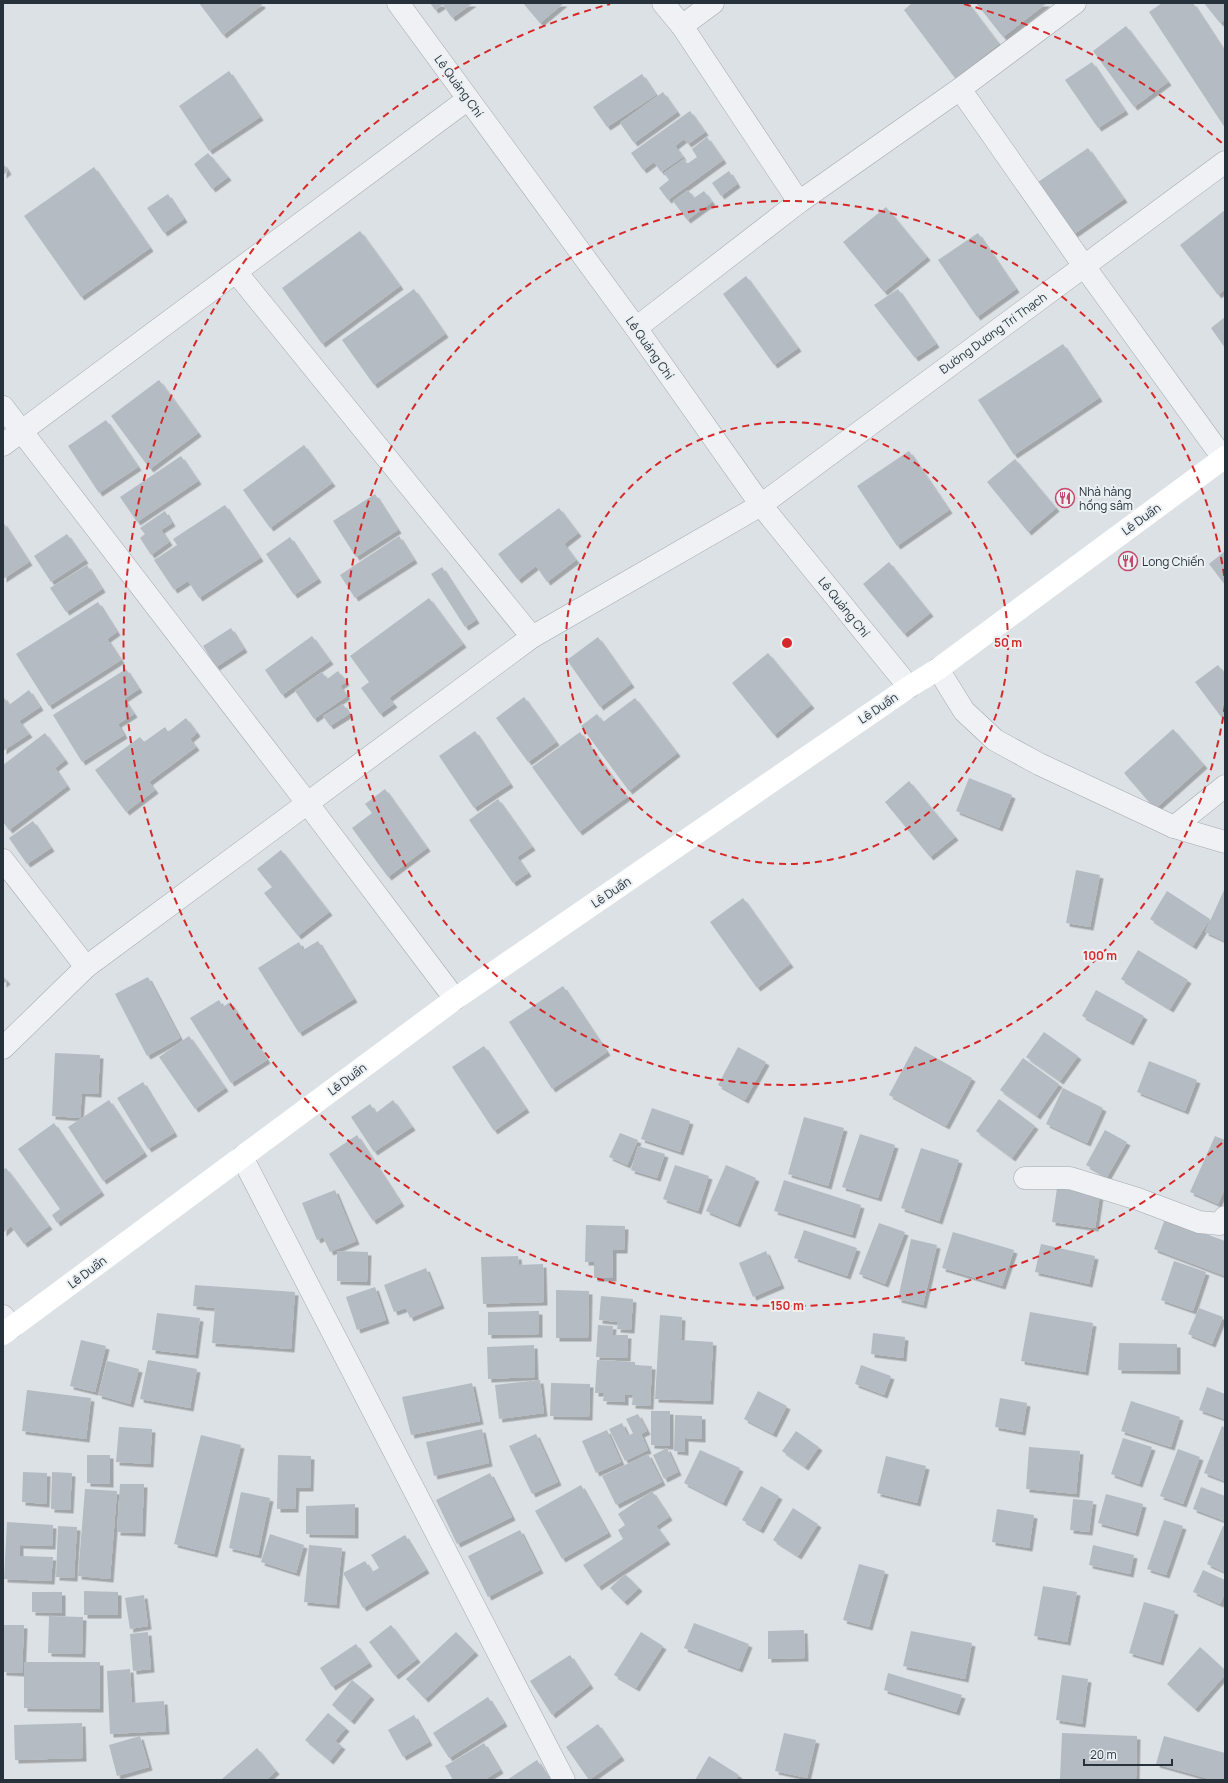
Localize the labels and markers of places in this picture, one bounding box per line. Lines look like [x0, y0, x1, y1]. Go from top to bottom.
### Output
place label: Nhà hàng hồng sâm [1079, 483, 1133, 514]
restaurant icon: Nhà hàng hồng sâm [1054, 487, 1076, 509]
restaurant icon: Long Chiến [1117, 550, 1139, 572]
place label: Long Chiến [1142, 553, 1204, 570]
centre of rings [780, 636, 794, 650]

